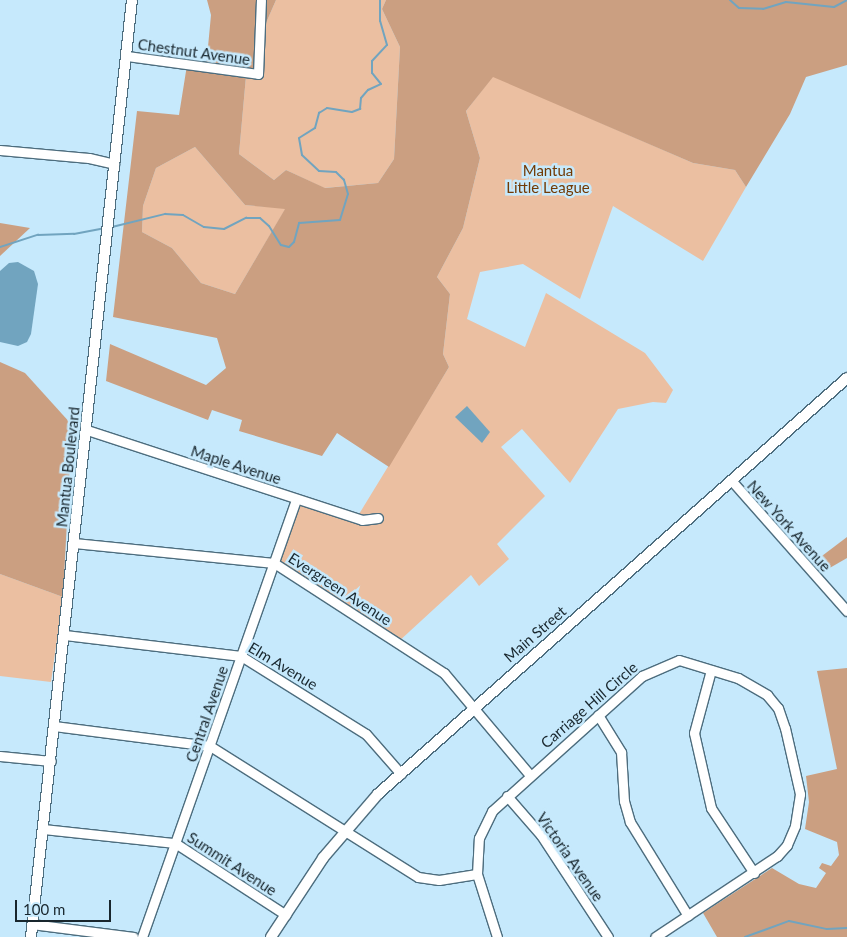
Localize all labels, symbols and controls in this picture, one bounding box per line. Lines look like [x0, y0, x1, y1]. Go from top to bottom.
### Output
street label: Chestnut Avenue [136, 35, 252, 69]
park label: Mantua Little League [506, 161, 590, 196]
street label: Mantua Boulevard [53, 406, 83, 528]
street label: Maple Avenue [188, 442, 284, 488]
street label: New York Avenue [743, 476, 835, 576]
street label: Evergreen Avenue [285, 549, 395, 629]
street label: Main Street [500, 602, 570, 666]
street label: Elm Avenue [245, 638, 321, 694]
street label: Carriage Hill Circle [537, 658, 641, 752]
street label: Central Avenue [182, 663, 232, 765]
street label: Victoria Avenue [533, 809, 607, 905]
street label: Summit Avenue [184, 828, 280, 900]
scale bar [18, 890, 114, 922]
text: 100 m [23, 900, 65, 918]

